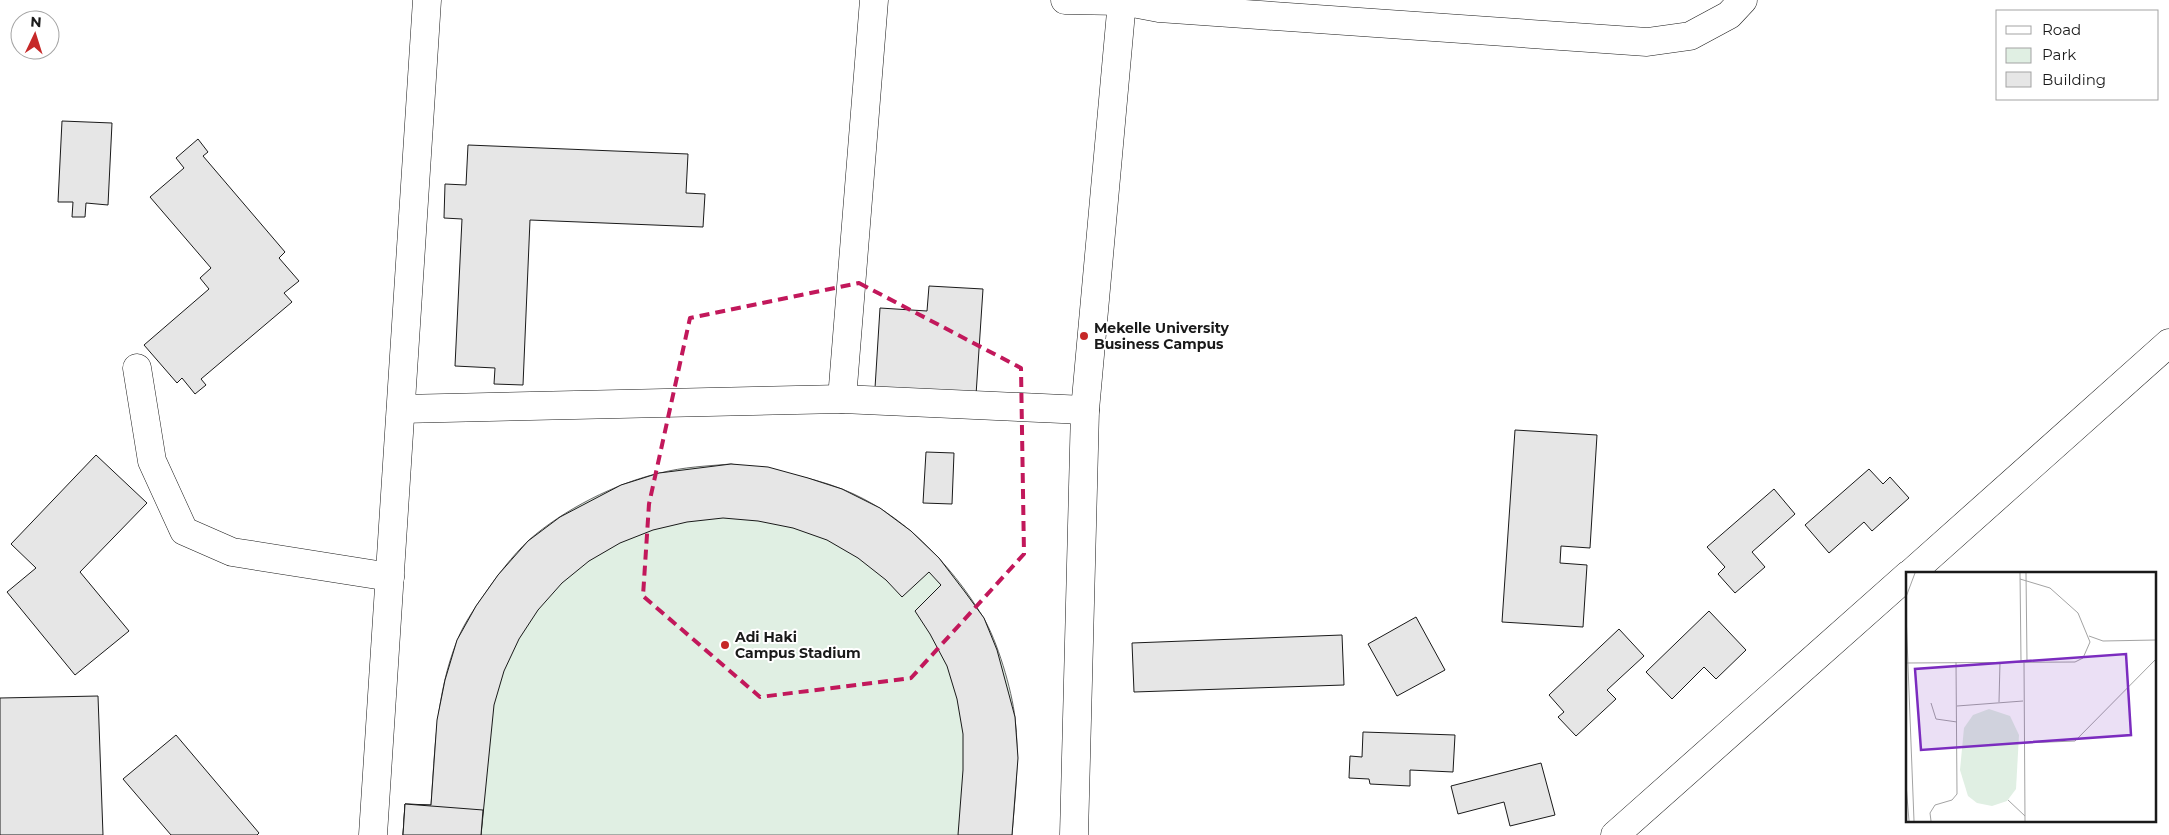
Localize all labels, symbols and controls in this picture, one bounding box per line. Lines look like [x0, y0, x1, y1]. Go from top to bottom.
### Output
north arrow [10, 10, 60, 60]
legend [1996, 10, 2159, 100]
text: N [30, 13, 42, 31]
text: Road [2042, 20, 2081, 39]
text: Park [2042, 45, 2076, 64]
text: Building [2042, 70, 2106, 89]
place label: Mekelle University Business Campus [1094, 319, 1229, 353]
marker: Mekelle University Business Campus [1078, 330, 1090, 342]
inset map [1906, 572, 2156, 822]
place label: Adi Haki Campus Stadium [734, 628, 861, 662]
marker: Adi Haki Campus Stadium [719, 639, 731, 651]

